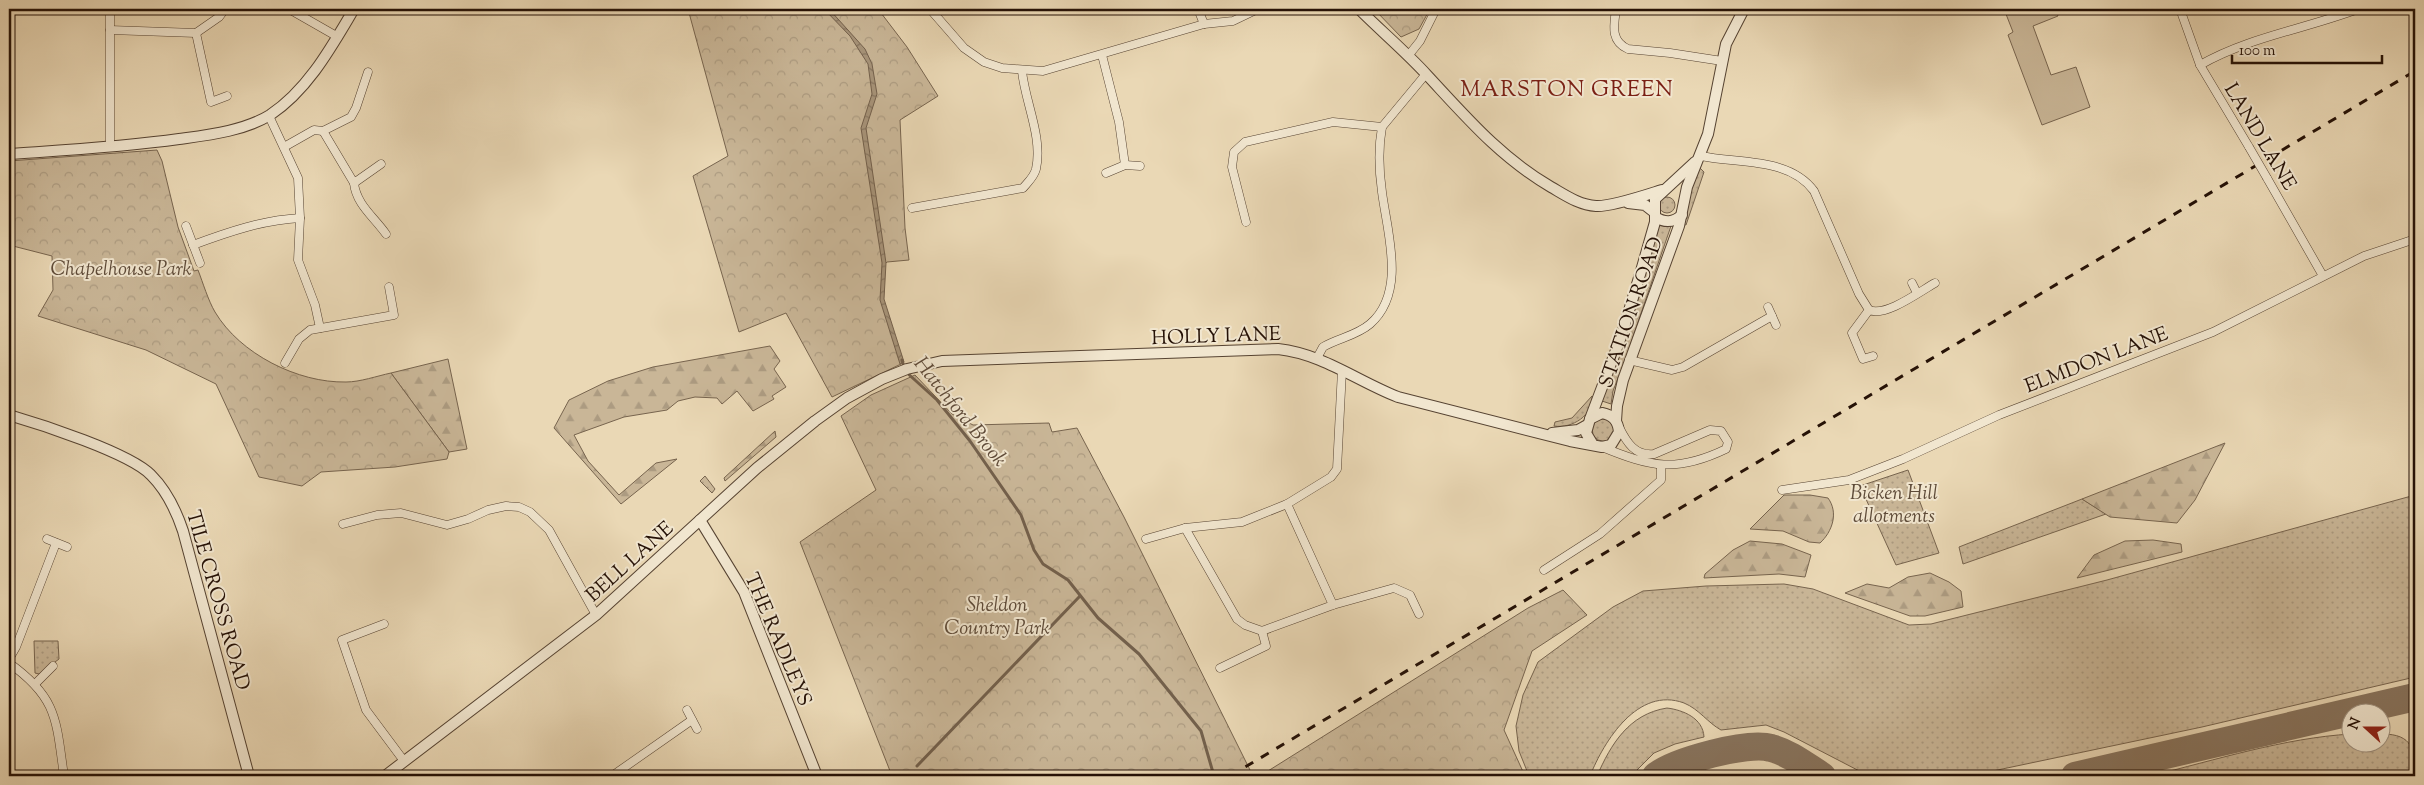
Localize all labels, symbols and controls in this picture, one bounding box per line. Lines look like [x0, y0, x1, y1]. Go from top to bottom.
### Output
scale bar [2232, 32, 2382, 64]
text: 100 m [2239, 41, 2276, 62]
district label: MARSTON GREEN [1460, 75, 1674, 107]
street label: LAND LANE [2215, 78, 2302, 196]
street label: STATION ROAD [1593, 233, 1672, 392]
park label: Chapelhouse Park [50, 256, 192, 285]
street label: HOLLY LANE [1151, 321, 1281, 354]
street label: ELMDON LANE [2021, 321, 2173, 402]
water label: Hatchford Brook [905, 351, 1014, 474]
park label: Bicken Hill allotments [1850, 480, 1938, 532]
street label: TILE CROSS ROAD [177, 507, 256, 694]
street label: BELL LANE [580, 515, 681, 610]
street label: THE RADLEYS [736, 569, 818, 711]
park label: Sheldon Country Park [944, 592, 1050, 644]
north arrow [2342, 702, 2392, 752]
text: N [2344, 715, 2367, 733]

